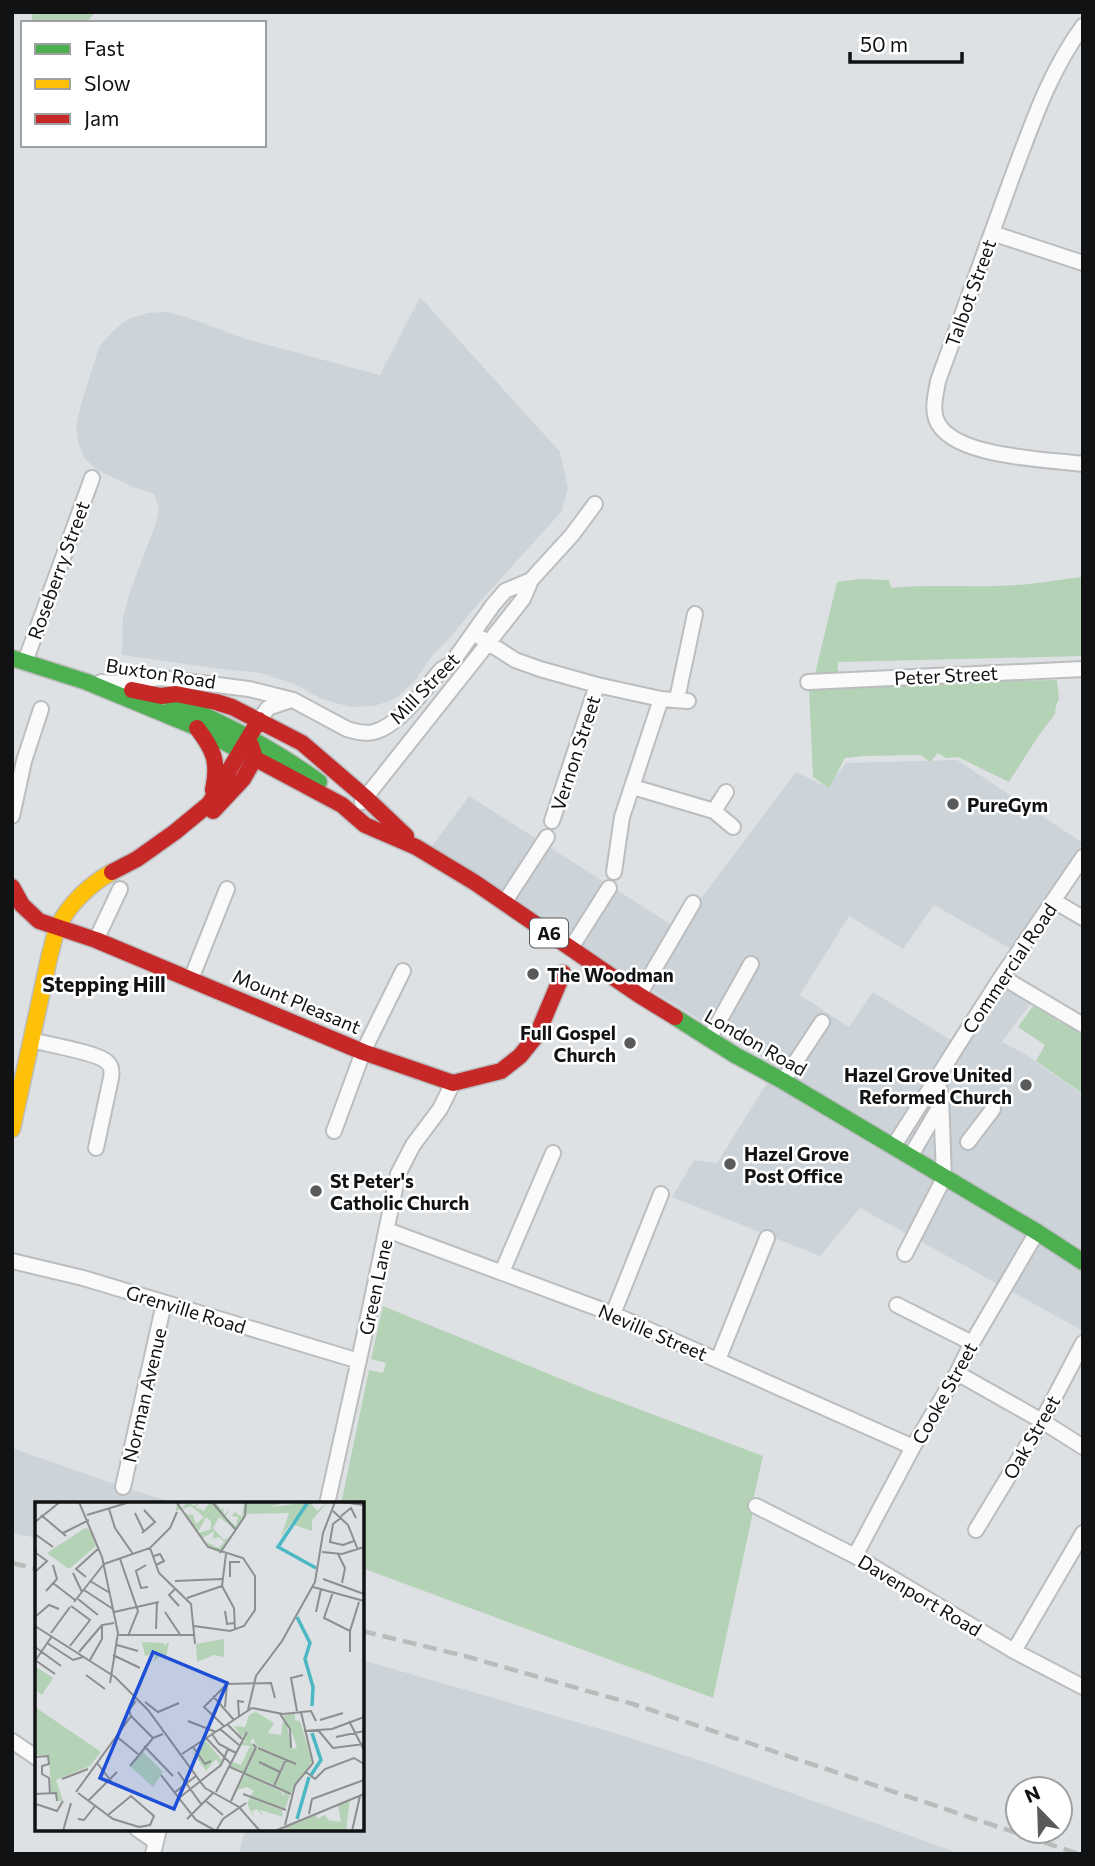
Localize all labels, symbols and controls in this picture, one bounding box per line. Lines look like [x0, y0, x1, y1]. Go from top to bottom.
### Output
legend [21, 21, 266, 147]
scale bar [850, 21, 962, 65]
text: 50 m [860, 31, 908, 56]
text: Fast [84, 35, 125, 60]
text: Slow [84, 70, 131, 95]
text: Jam [84, 105, 119, 130]
street label: Talbot Street [940, 236, 1000, 350]
street label: Roseberry Street [22, 497, 94, 642]
street label: Mill Street [384, 647, 464, 728]
street label: Buxton Road [104, 653, 218, 693]
street label: Peter Street [893, 661, 999, 689]
street label: Vernon Street [546, 692, 605, 814]
place label: PureGym [967, 793, 1048, 816]
marker: PureGym [945, 796, 961, 812]
street label: Commercial Road [957, 899, 1061, 1037]
road number: A6 [530, 918, 568, 948]
place label: The Woodman [547, 963, 674, 986]
street label: Mount Pleasant [230, 964, 364, 1038]
marker: The Woodman [525, 966, 541, 982]
district label: Stepping Hill [42, 971, 166, 996]
street label: London Road [701, 1003, 811, 1081]
place label: Full Gospel Church [520, 1021, 616, 1066]
marker: Full Gospel Church [622, 1035, 638, 1051]
place label: Hazel Grove United Reformed Church [844, 1063, 1012, 1108]
marker: Hazel Grove United Reformed Church [1018, 1077, 1034, 1093]
place label: Hazel Grove Post Office [744, 1142, 849, 1187]
marker: Hazel Grove Post Office [722, 1156, 738, 1172]
place label: St Peter's Catholic Church [330, 1169, 469, 1214]
marker: St Peter's Catholic Church [308, 1183, 324, 1199]
street label: Green Lane [354, 1237, 396, 1337]
street label: Grenville Road [123, 1280, 249, 1338]
street label: Neville Street [595, 1299, 711, 1365]
street label: Norman Avenue [117, 1325, 171, 1465]
street label: Cooke Street [907, 1338, 982, 1448]
street label: Oak Street [998, 1391, 1064, 1483]
inset map [35, 1502, 364, 1831]
street label: Davenport Road [854, 1549, 986, 1641]
north arrow [1004, 1775, 1074, 1845]
text: N [1021, 1781, 1043, 1807]

